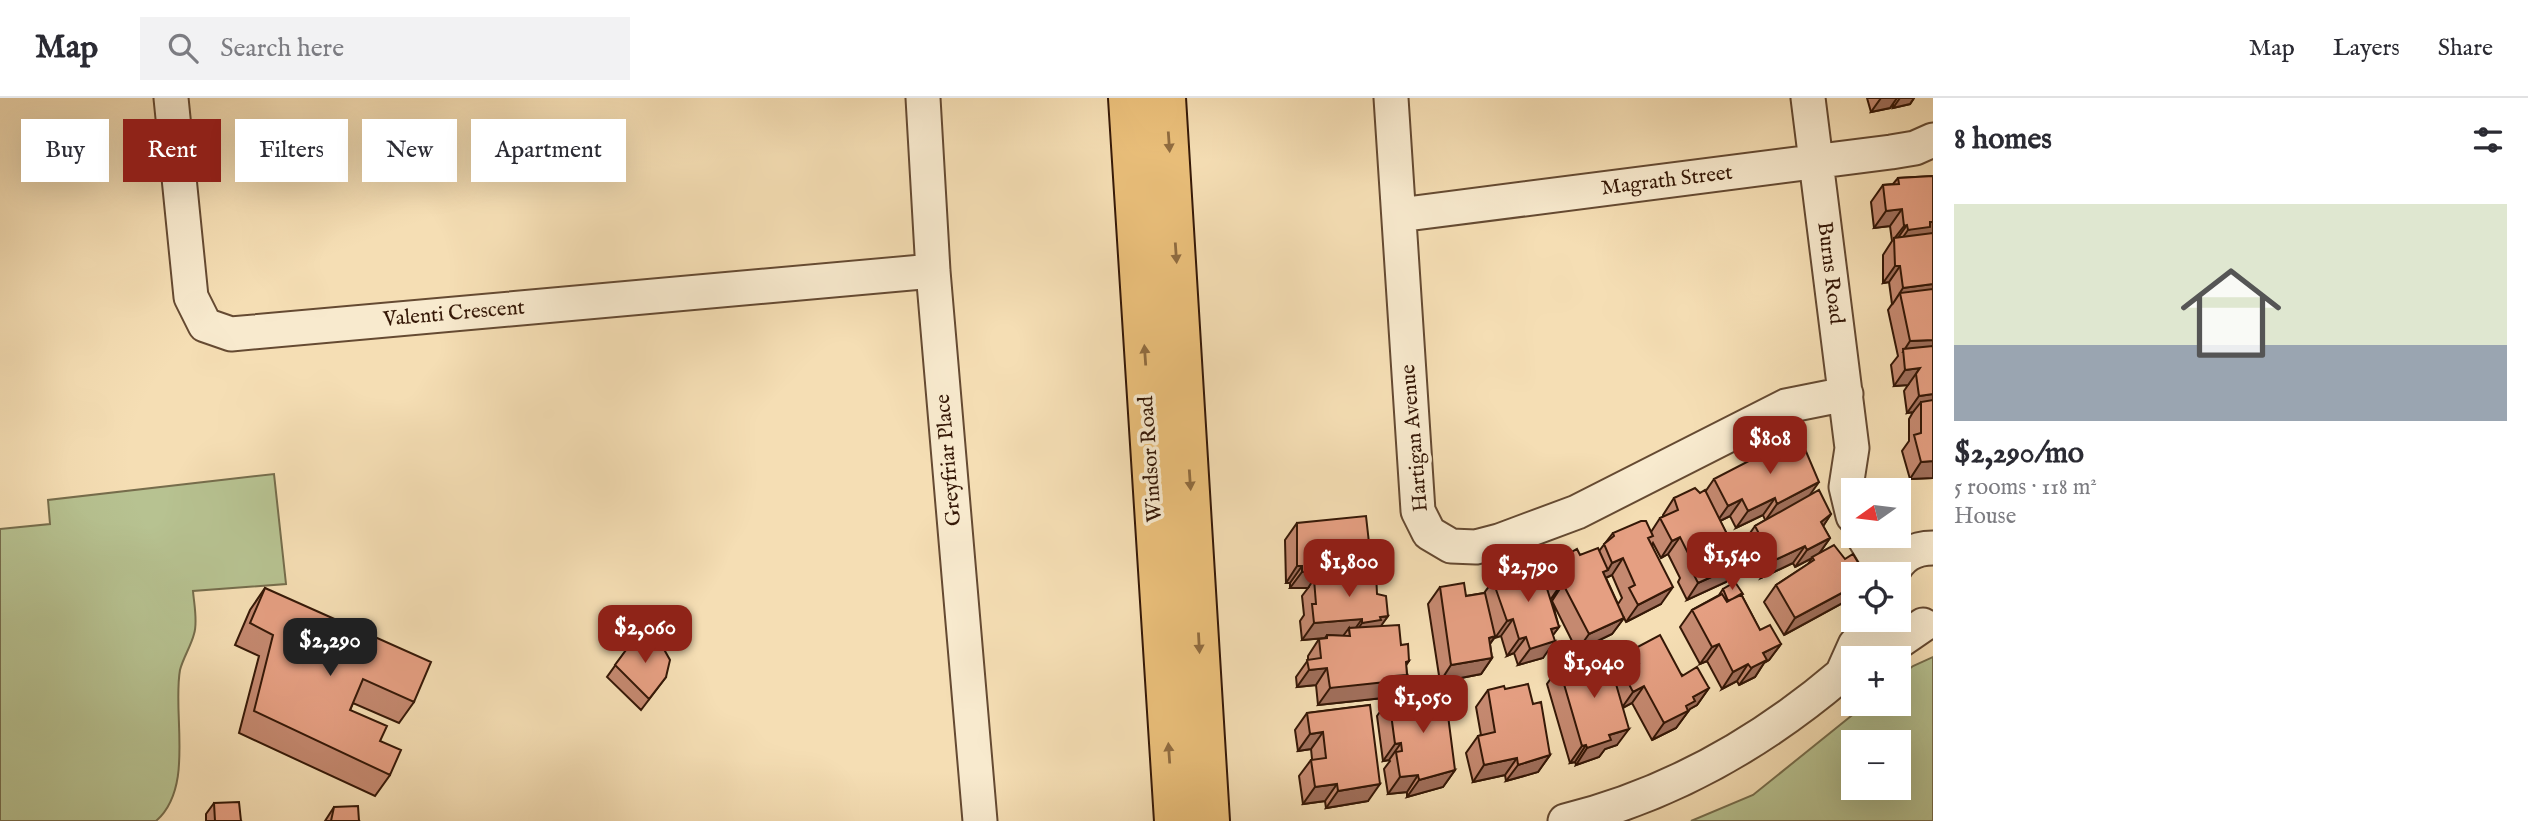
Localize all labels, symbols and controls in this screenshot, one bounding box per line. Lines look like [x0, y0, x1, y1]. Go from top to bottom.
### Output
search box [140, 17, 630, 80]
text: Map [35, 27, 98, 69]
icon: search [164, 29, 202, 67]
text: Search here [220, 32, 344, 65]
text: Map [2249, 33, 2295, 64]
text: Layers [2333, 33, 2400, 64]
text: Share [2438, 33, 2493, 64]
chip: Buy [21, 119, 109, 182]
chip: Rent [123, 119, 221, 182]
chip: Filters [235, 119, 348, 182]
chip: New [362, 119, 457, 182]
chip: Apartment [471, 119, 626, 182]
text: 8 homes [1954, 121, 2052, 159]
icon: filters [2469, 121, 2507, 159]
one-way arrow [1163, 131, 1174, 153]
street label: Magrath Street [1600, 160, 1734, 202]
street label: Burns Road [1810, 220, 1850, 327]
one-way arrow [1170, 243, 1181, 265]
icon: home [2168, 250, 2294, 376]
street label: Valenti Crescent [381, 294, 526, 334]
one-way arrow [1139, 343, 1150, 365]
street label: Hartigan Avenue [1395, 363, 1435, 513]
street label: Greyfriar Place [930, 393, 968, 527]
street label: Windsor Road [1133, 394, 1169, 523]
pin: $808 [1729, 416, 1811, 476]
text: $808 [1749, 424, 1791, 453]
text: $2,290/mo [1954, 435, 2084, 473]
one-way arrow [1184, 470, 1195, 492]
text: 5 rooms · 118 m² [1954, 473, 2097, 502]
north arrow [1841, 478, 1911, 548]
map controls [1841, 478, 1911, 800]
text: House [1954, 502, 2016, 531]
pin: $1,540 [1675, 532, 1789, 592]
pin: $1,800 [1292, 540, 1406, 599]
text: $1,540 [1703, 540, 1761, 569]
pin: $2,790 [1471, 545, 1585, 604]
text: $1,800 [1319, 547, 1379, 576]
text: $2,790 [1498, 552, 1558, 581]
button: locate [1841, 562, 1911, 632]
pin: $2,060 [588, 606, 702, 665]
text: $2,060 [614, 613, 676, 642]
pin: $2,290 [273, 618, 387, 678]
text: $2,290 [299, 626, 361, 655]
one-way arrow [1194, 632, 1205, 654]
pin: $1,040 [1537, 640, 1651, 700]
button: + [1841, 646, 1911, 716]
text: $1,040 [1563, 648, 1625, 677]
pin: $1,050 [1366, 676, 1480, 735]
text: $1,050 [1394, 683, 1452, 712]
button: − [1841, 730, 1911, 800]
one-way arrow [1164, 742, 1175, 764]

